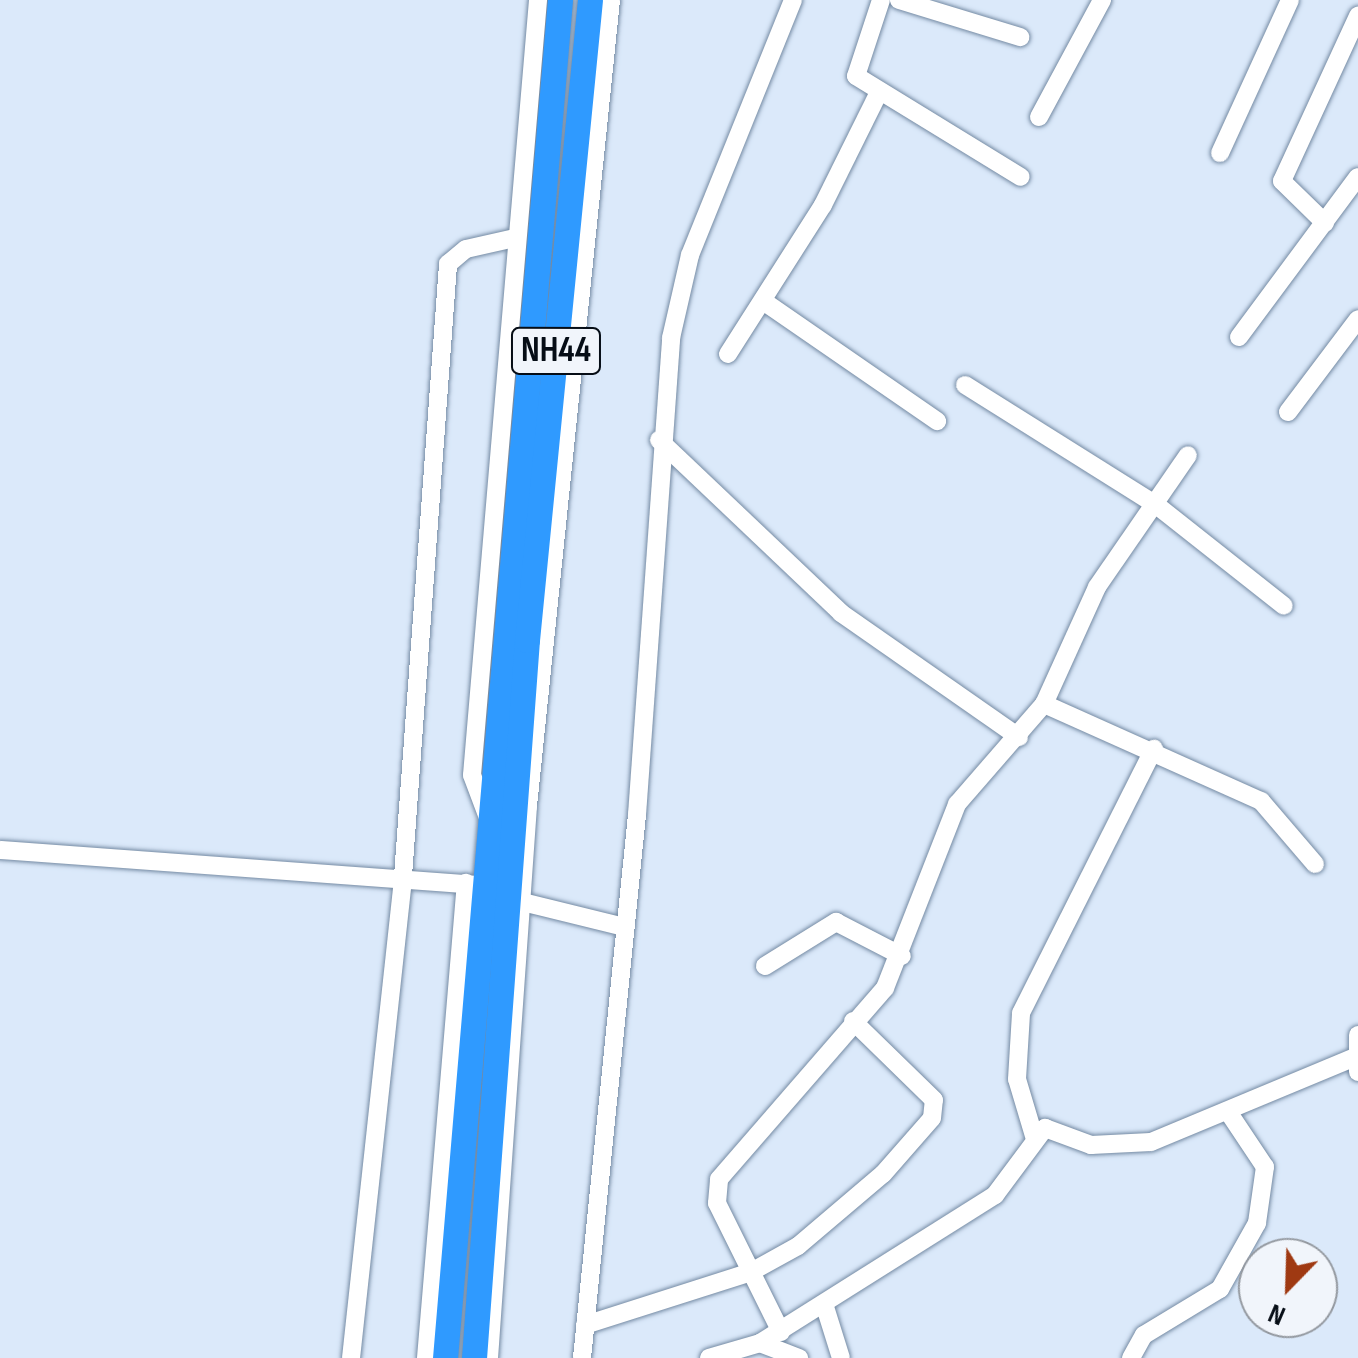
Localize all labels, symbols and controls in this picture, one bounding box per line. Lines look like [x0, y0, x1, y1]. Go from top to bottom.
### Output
road number: NH44 [508, 321, 604, 381]
north arrow [1238, 1238, 1338, 1338]
text: N [1264, 1296, 1290, 1332]

